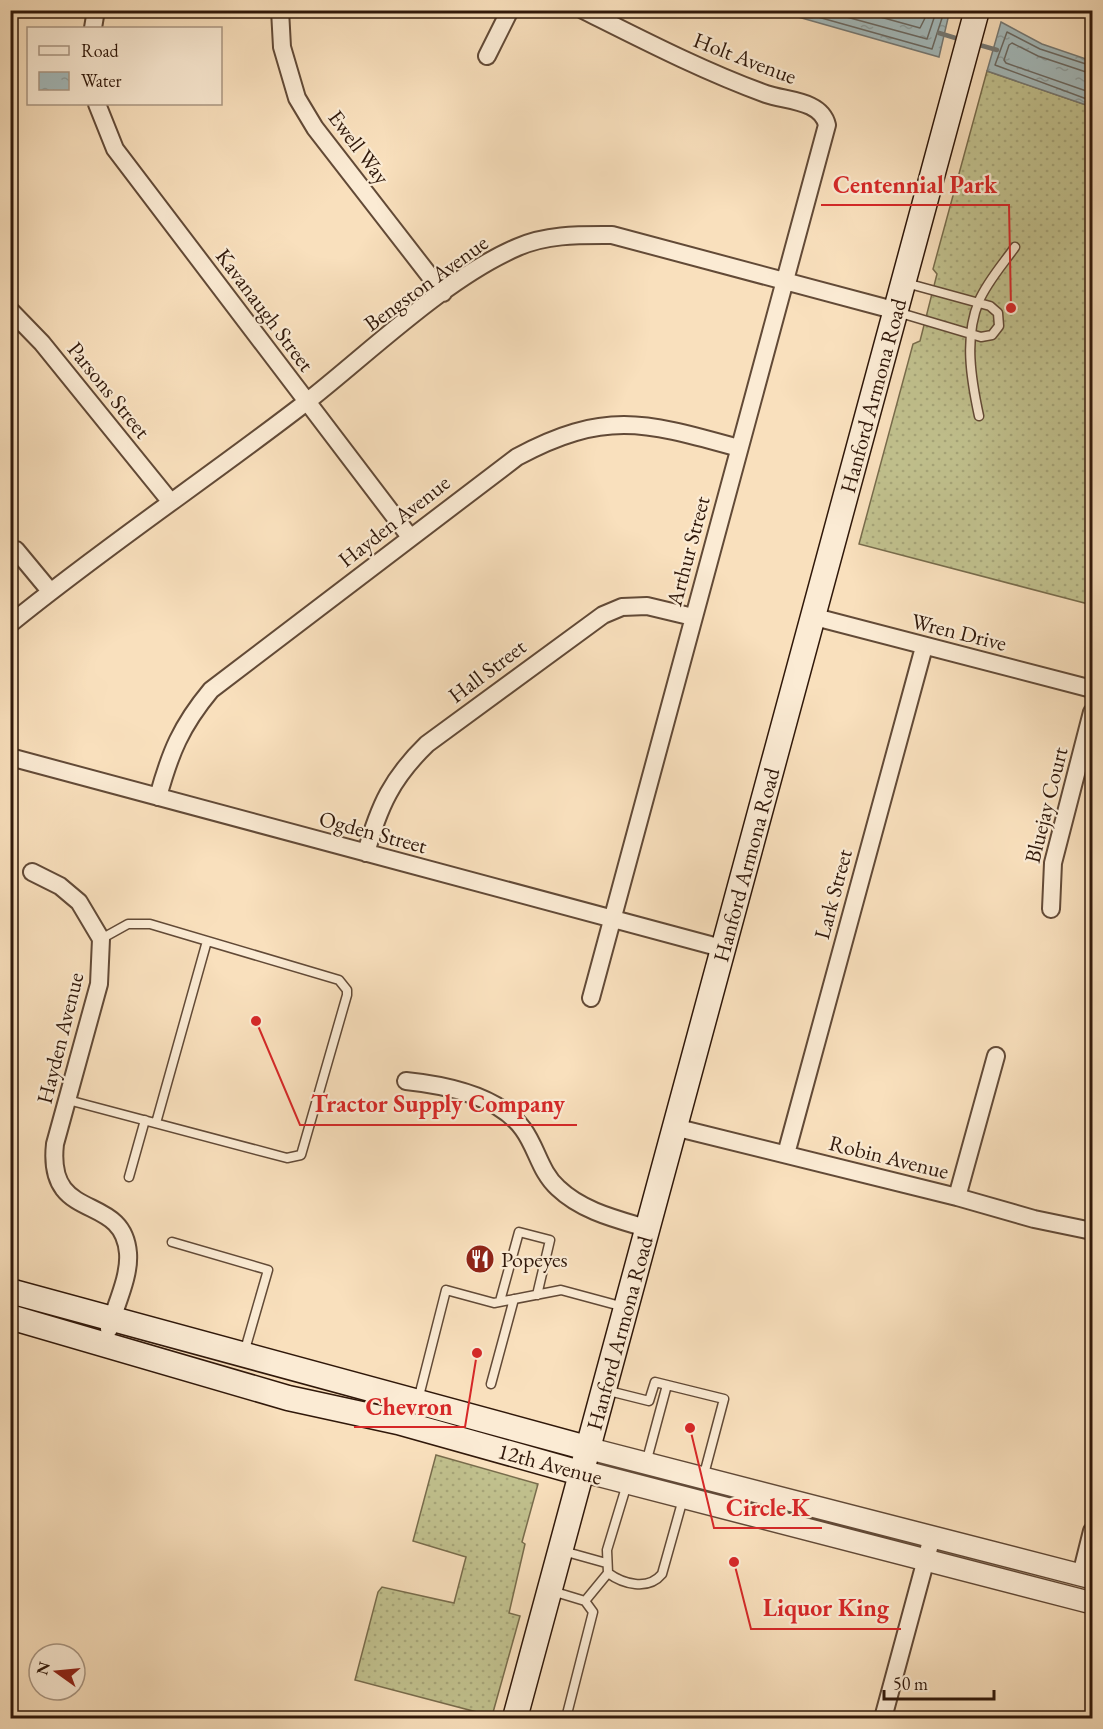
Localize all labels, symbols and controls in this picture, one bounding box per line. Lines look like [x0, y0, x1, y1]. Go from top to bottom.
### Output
street label: Holt Avenue [689, 25, 801, 91]
legend [27, 27, 222, 105]
text: Road [81, 39, 120, 62]
text: Water [81, 69, 122, 92]
street label: Ewell Way [322, 104, 397, 190]
callout: Centennial Park [821, 163, 1009, 205]
text: Centennial Park [833, 169, 998, 200]
street label: Bengston Avenue [358, 228, 494, 338]
street label: Kavanaugh Street [209, 243, 321, 378]
street label: Hanford Armona Road [833, 294, 913, 496]
street label: Parsons Street [61, 336, 157, 445]
street label: Hayden Avenue [332, 468, 456, 574]
street label: Arthur Street [659, 493, 717, 610]
street label: Wren Drive [908, 606, 1010, 658]
street label: Hall Street [442, 632, 532, 710]
street label: Bluejay Court [1018, 744, 1074, 866]
street label: Hanford Armona Road [706, 764, 786, 965]
street label: Ogden Street [316, 804, 430, 860]
street label: Lark Street [807, 846, 859, 942]
street label: Hayden Avenue [30, 969, 90, 1107]
callout: Tractor Supply Company [300, 1083, 577, 1125]
text: Tractor Supply Company [311, 1088, 565, 1120]
street label: Robin Avenue [826, 1128, 952, 1186]
street label: Hanford Armona Road [579, 1232, 660, 1433]
restaurant icon: Popeyes [464, 1243, 496, 1275]
place label: Popeyes [501, 1245, 568, 1274]
callout: Chevron [354, 1385, 465, 1427]
text: Chevron [365, 1391, 453, 1422]
street label: 12th Avenue [495, 1436, 606, 1492]
callout: Circle K [714, 1486, 822, 1528]
text: Circle K [726, 1492, 811, 1523]
callout: Liquor King [751, 1587, 901, 1629]
text: Liquor King [763, 1592, 890, 1624]
north arrow [27, 1642, 87, 1702]
text: N [31, 1659, 55, 1677]
scale bar [884, 1663, 994, 1701]
text: 50 m [893, 1672, 928, 1695]

